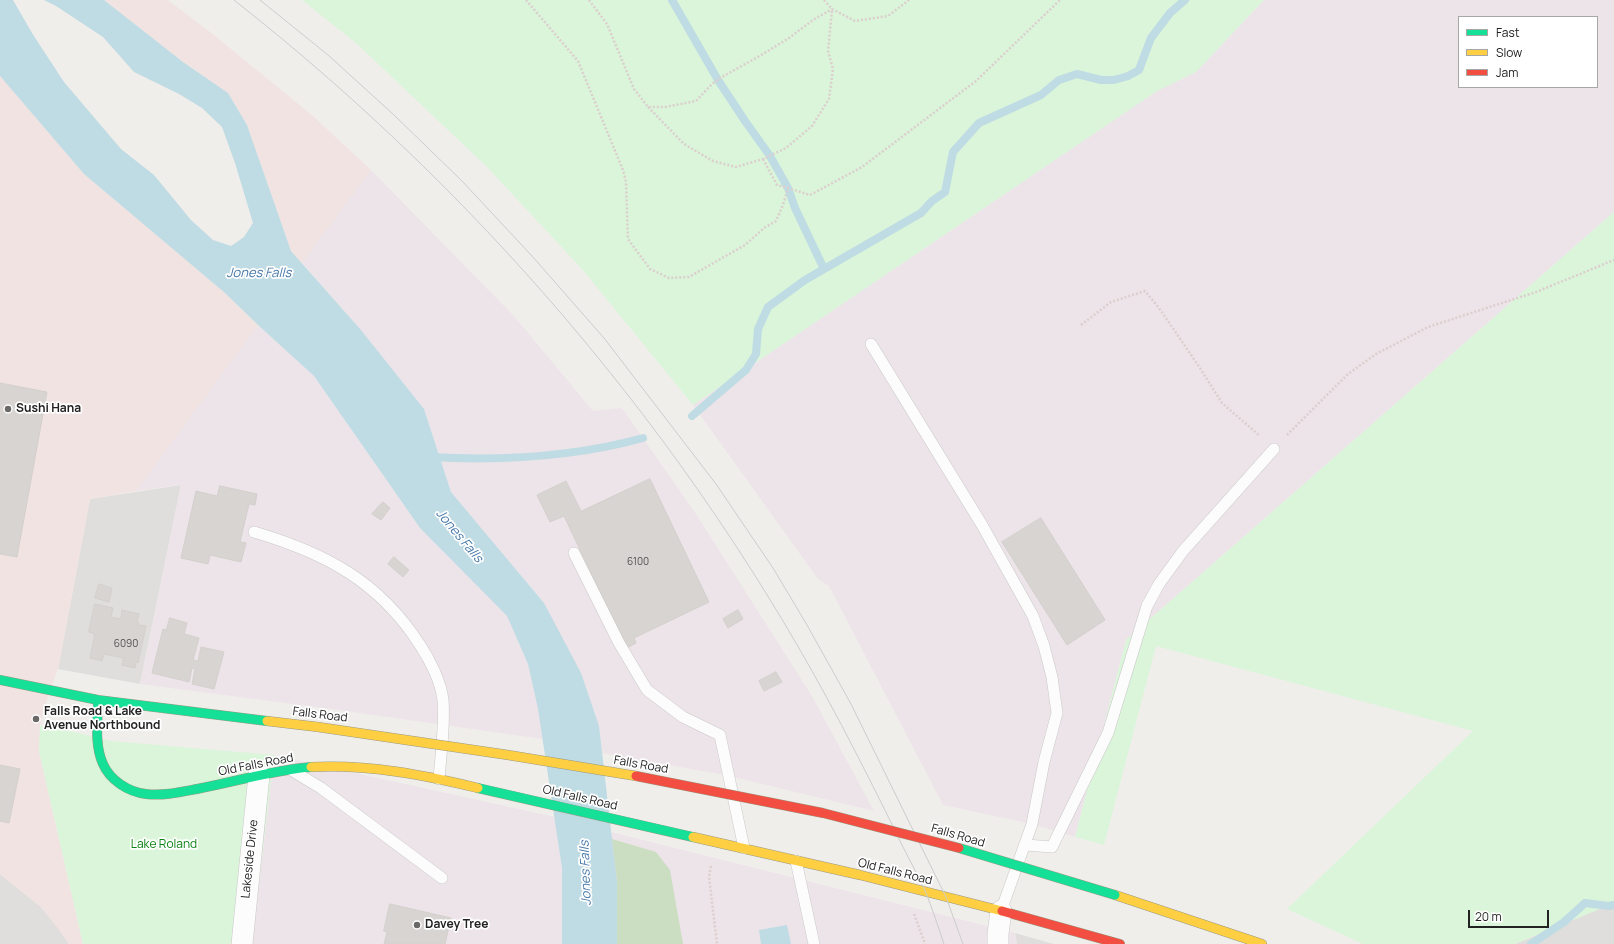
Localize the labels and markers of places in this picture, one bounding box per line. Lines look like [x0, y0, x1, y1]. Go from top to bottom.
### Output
place label: Sushi Hana [16, 402, 81, 416]
marker: Sushi Hana [3, 404, 13, 414]
place label: Falls Road & Lake Avenue Northbound [44, 705, 160, 733]
marker: Falls Road & Lake Avenue Northbound [31, 714, 41, 724]
place label: Davey Tree [425, 918, 488, 932]
marker: Davey Tree [412, 920, 422, 930]

